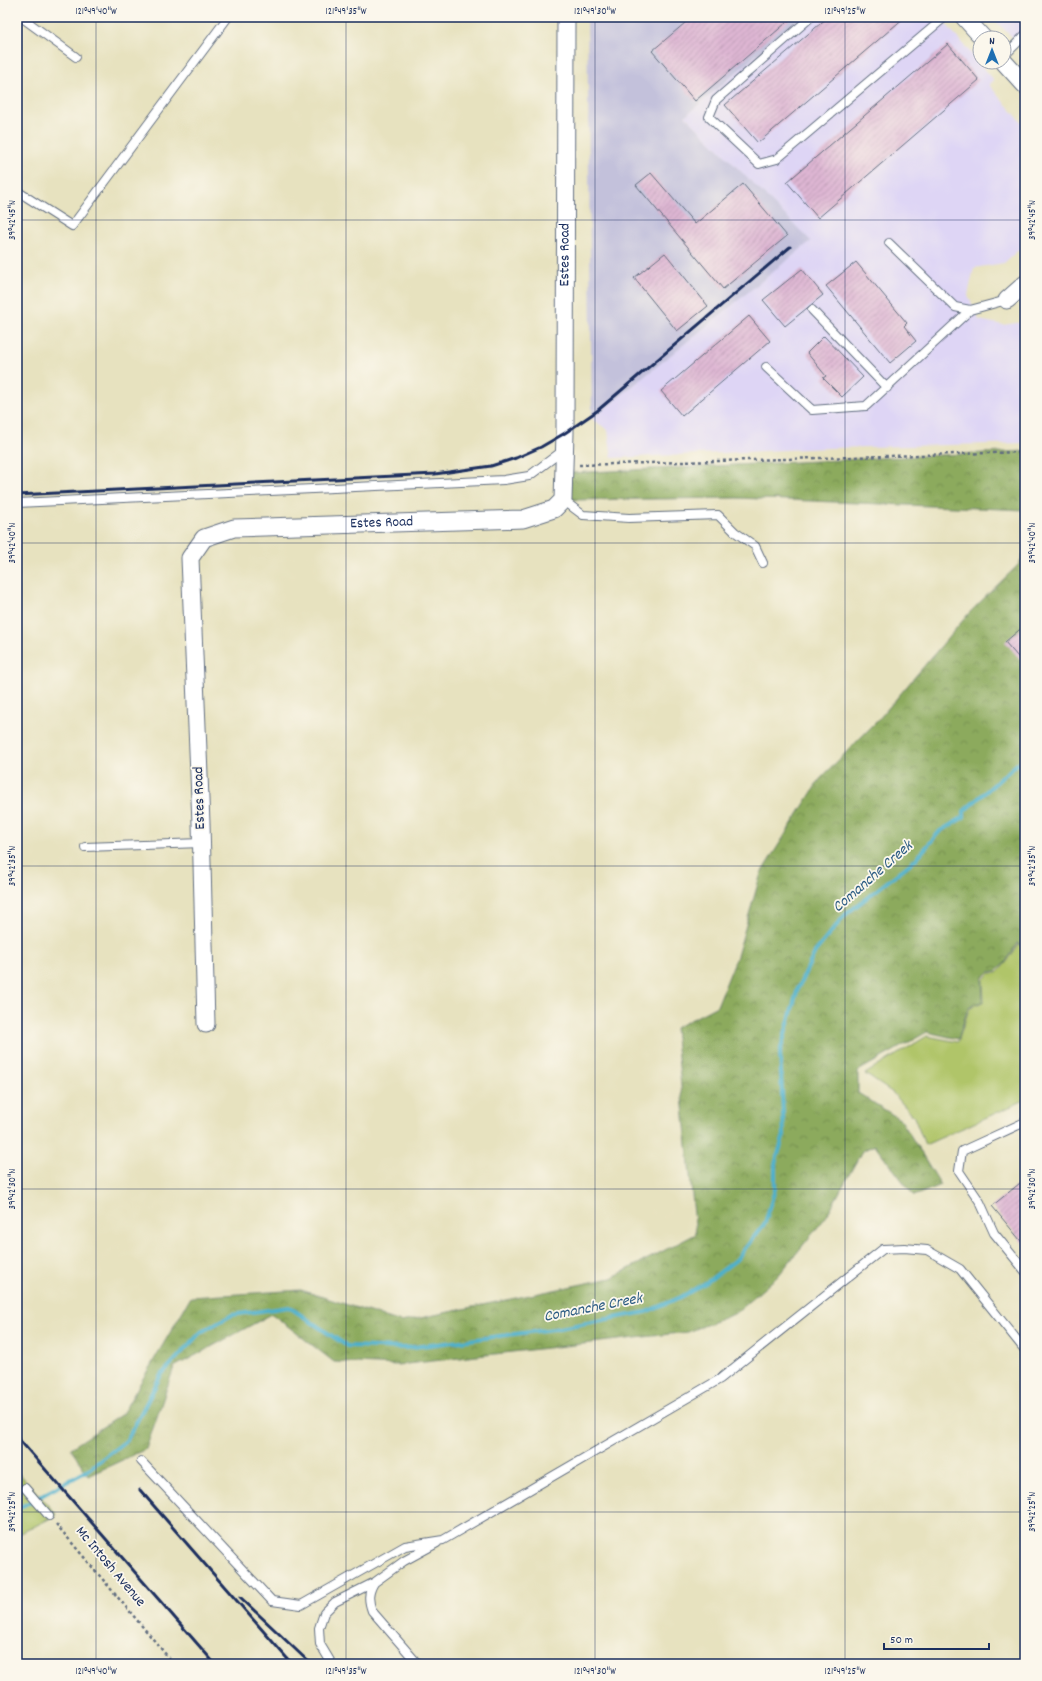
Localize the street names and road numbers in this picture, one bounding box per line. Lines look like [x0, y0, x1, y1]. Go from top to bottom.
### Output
street label: Estes Road [554, 223, 577, 286]
street label: Estes Road [350, 511, 414, 535]
street label: Estes Road [188, 766, 212, 830]
street label: Mc Intosh Avenue [70, 1522, 151, 1613]

